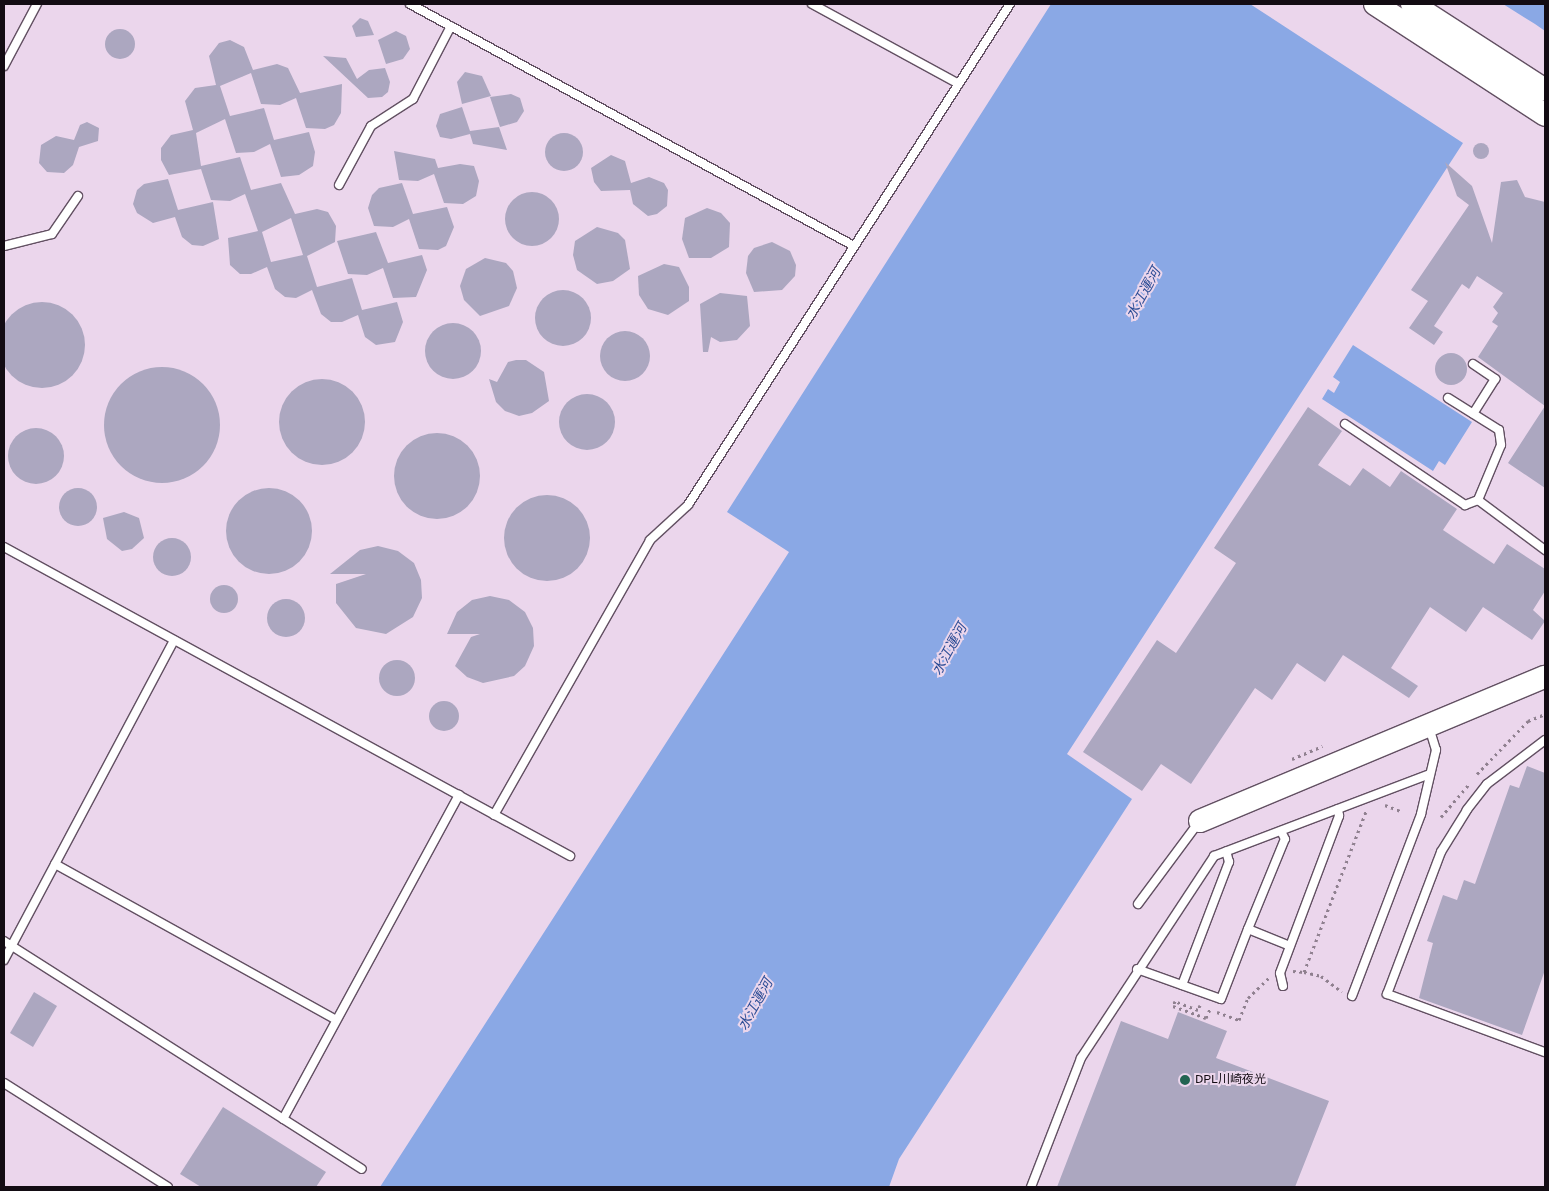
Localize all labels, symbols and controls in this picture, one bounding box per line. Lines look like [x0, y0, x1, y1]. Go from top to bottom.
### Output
water label: 水江運河 [1122, 264, 1164, 322]
water label: 水江運河 [928, 620, 970, 678]
water label: 水江運河 [734, 975, 776, 1033]
place label: DPL川崎夜光 [1195, 1073, 1266, 1087]
marker: DPL川崎夜光 [1179, 1074, 1191, 1086]

